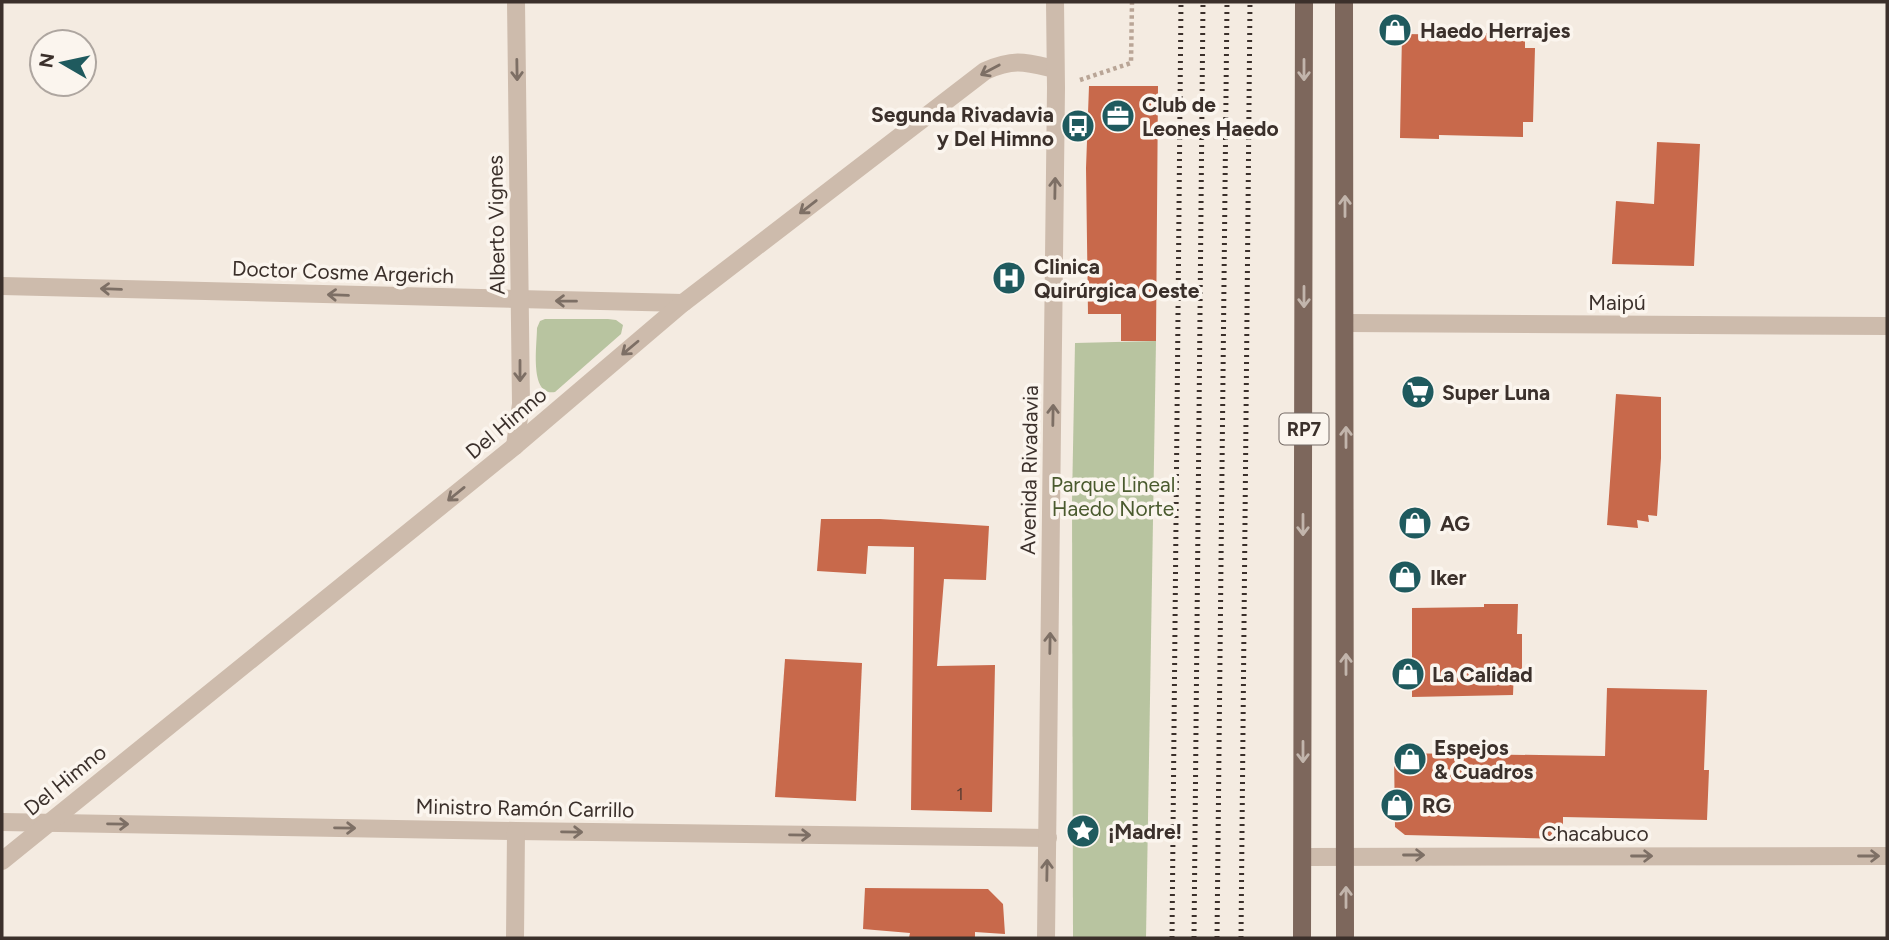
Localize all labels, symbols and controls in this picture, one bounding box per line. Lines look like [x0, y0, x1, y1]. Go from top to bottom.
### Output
shop icon: Haedo Herrajes [1376, 11, 1414, 49]
place label: Haedo Herrajes [1420, 18, 1571, 43]
north arrow [28, 28, 98, 98]
text: N [34, 51, 59, 69]
one-way arrow [510, 58, 524, 81]
one-way arrow [1297, 58, 1311, 81]
one-way arrow [980, 64, 1001, 77]
place label: Club de Leones Haedo [1142, 92, 1279, 141]
office icon: Club de Leones Haedo [1099, 97, 1137, 135]
place label: Segunda Rivadavia y Del Himno [871, 102, 1054, 151]
bus stop icon: Segunda Rivadavia y Del Himno [1059, 107, 1097, 145]
street label: Alberto Vignes [482, 155, 510, 295]
one-way arrow [1048, 176, 1062, 199]
one-way arrow [1338, 195, 1352, 218]
one-way arrow [800, 199, 818, 214]
place label: Clinica Quirúrgica Oeste [1034, 254, 1200, 303]
street label: Doctor Cosme Argerich [232, 256, 454, 288]
hospital icon: Clinica Quirúrgica Oeste [990, 259, 1028, 297]
one-way arrow [100, 282, 123, 296]
one-way arrow [1297, 286, 1311, 309]
one-way arrow [327, 288, 350, 302]
street label: Maipú [1588, 290, 1646, 315]
one-way arrow [555, 294, 578, 308]
one-way arrow [622, 340, 640, 356]
one-way arrow [514, 359, 527, 382]
supermarket icon: Super Luna [1399, 373, 1437, 411]
place label: Super Luna [1442, 380, 1550, 405]
street label: Del Himno [460, 382, 552, 464]
street label: Avenida Rivadavia [1015, 385, 1043, 555]
one-way arrow [1046, 404, 1059, 427]
road number: RP7 [1280, 414, 1328, 444]
one-way arrow [1339, 426, 1353, 449]
park label: Parque Lineal Haedo Norte [1051, 472, 1175, 521]
one-way arrow [447, 486, 465, 502]
shop icon: AG [1396, 504, 1434, 542]
place label: AG [1440, 511, 1470, 536]
one-way arrow [1296, 513, 1310, 536]
shop icon: Iker [1386, 558, 1424, 596]
place label: Iker [1430, 565, 1466, 590]
one-way arrow [1043, 631, 1057, 654]
one-way arrow [1339, 653, 1353, 676]
shop icon: La Calidad [1389, 655, 1427, 693]
place label: La Calidad [1432, 662, 1533, 687]
place label: Espejos & Cuadros [1434, 735, 1534, 784]
street label: Del Himno [19, 739, 111, 821]
shop icon: Espejos & Cuadros [1391, 740, 1429, 778]
one-way arrow [1296, 741, 1310, 764]
house number: 1 [956, 783, 964, 805]
shop icon: RG [1378, 786, 1416, 824]
place label: RG [1422, 793, 1452, 818]
street label: Ministro Ramón Carrillo [416, 794, 634, 822]
place icon: ¡Madre! [1064, 812, 1102, 850]
one-way arrow [106, 817, 129, 831]
place label: ¡Madre! [1108, 819, 1182, 844]
one-way arrow [333, 821, 356, 835]
street label: Chacabuco [1541, 821, 1649, 846]
one-way arrow [561, 825, 584, 839]
one-way arrow [788, 828, 811, 842]
one-way arrow [1402, 848, 1425, 862]
one-way arrow [1630, 849, 1653, 863]
one-way arrow [1857, 849, 1880, 863]
one-way arrow [1041, 859, 1054, 882]
one-way arrow [1339, 885, 1353, 908]

